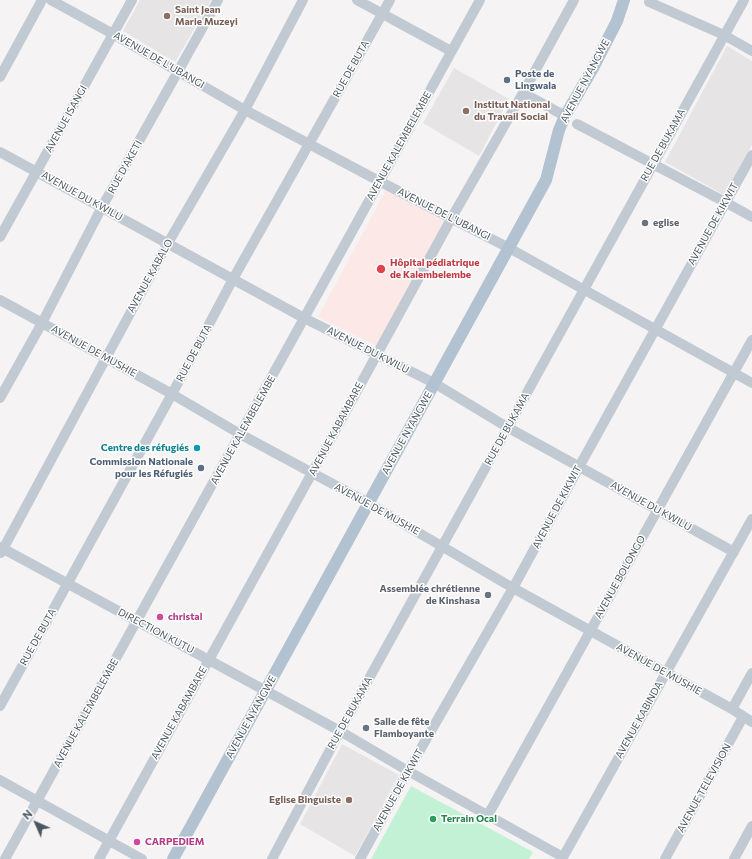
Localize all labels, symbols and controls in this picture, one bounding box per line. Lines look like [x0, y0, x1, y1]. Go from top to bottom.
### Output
place label: Saint Jean Marie Muzeyi [175, 4, 238, 28]
marker: Saint Jean Marie Muzeyi [162, 11, 172, 21]
street label: AVENUE DE L'UBANGI [111, 29, 207, 91]
street label: AVENUE NYANGWE [558, 37, 612, 125]
street label: RUE DE BUTA [330, 39, 372, 99]
place label: Poste de Lingwala [515, 68, 556, 92]
marker: Poste de Lingwala [502, 75, 512, 85]
street label: AVENUE ISANGI [43, 83, 89, 155]
street label: AVENUE KALEMBELEMBE [364, 90, 434, 202]
place label: Institut National du Travail Social [474, 99, 550, 122]
marker: Institut National du Travail Social [461, 106, 471, 116]
street label: RUE DE BUKAMA [638, 107, 688, 183]
street label: RUE D'AKETI [105, 138, 145, 196]
street label: AVENUE DU KWILU [39, 169, 125, 223]
street label: AVENUE DE KIKWIT [685, 181, 741, 267]
street label: AVENUE DE L'UBANGI [395, 185, 493, 243]
place label: eglise [653, 217, 679, 229]
marker: eglise [640, 218, 650, 228]
street label: AVENUE KABALO [125, 237, 175, 315]
place label: Hôpital pédiatrique de Kalembelembe [390, 257, 479, 280]
marker: Hôpital pédiatrique de Kalembelembe [375, 263, 387, 275]
street label: RUE DE BUTA [174, 322, 214, 384]
street label: AVENUE DE MUSHIE [49, 323, 139, 379]
street label: AVENUE DU KWILU [325, 324, 411, 376]
street label: AVENUE KALEMBELEMBE [208, 374, 278, 486]
street label: AVENUE KABAMBARE [306, 380, 366, 478]
street label: AVENUE NYANGWE [379, 390, 435, 476]
street label: RUE DE BUKAMA [482, 391, 532, 467]
place label: Centre des réfugiés [101, 442, 189, 454]
marker: Centre des réfugiés [192, 443, 202, 453]
place label: Commission Nationale pour les Réfugiés [89, 456, 193, 480]
marker: Commission Nationale pour les Réfugiés [196, 463, 206, 473]
street label: AVENUE DE KIKWIT [530, 463, 584, 551]
street label: AVENUE DU KWILU [608, 479, 694, 533]
street label: AVENUE DE MUSHIE [332, 481, 422, 537]
street label: AVENUE BOLONGO [592, 533, 648, 621]
place label: Assemblée chrétienne de Kinshasa [379, 583, 480, 606]
marker: Assemblée chrétienne de Kinshasa [483, 590, 493, 600]
street label: DIRECTION KUTU [116, 606, 196, 656]
street label: RUE DE BUTA [17, 607, 59, 667]
place label: christal [168, 611, 202, 623]
marker: christal [155, 612, 165, 622]
street label: AVENUE DE MUSHIE [614, 641, 704, 697]
street label: AVENUE KALEMBELEMBE [51, 657, 121, 769]
street label: AVENUE KABAMBARE [149, 665, 209, 761]
street label: AVENUE NYANGWE [223, 674, 279, 760]
street label: RUE DE BUKAMA [325, 675, 375, 751]
street label: AVENUE KABINDA [613, 679, 665, 761]
place label: Salle de fête Flamboyante [374, 716, 434, 740]
marker: Salle de fête Flamboyante [361, 723, 371, 733]
street label: AVENUE TELEVISION [675, 741, 733, 835]
street label: AVENUE DE KIKWIT [370, 747, 426, 833]
place label: Eglise Binguiste [269, 794, 341, 806]
marker: Eglise Binguiste [344, 795, 354, 805]
north arrow [16, 803, 56, 843]
text: N [20, 807, 35, 822]
place label: Terrain Ocal [441, 813, 497, 825]
marker: Terrain Ocal [428, 814, 438, 824]
place label: CARPEDIEM [145, 836, 204, 848]
marker: CARPEDIEM [132, 837, 142, 847]

